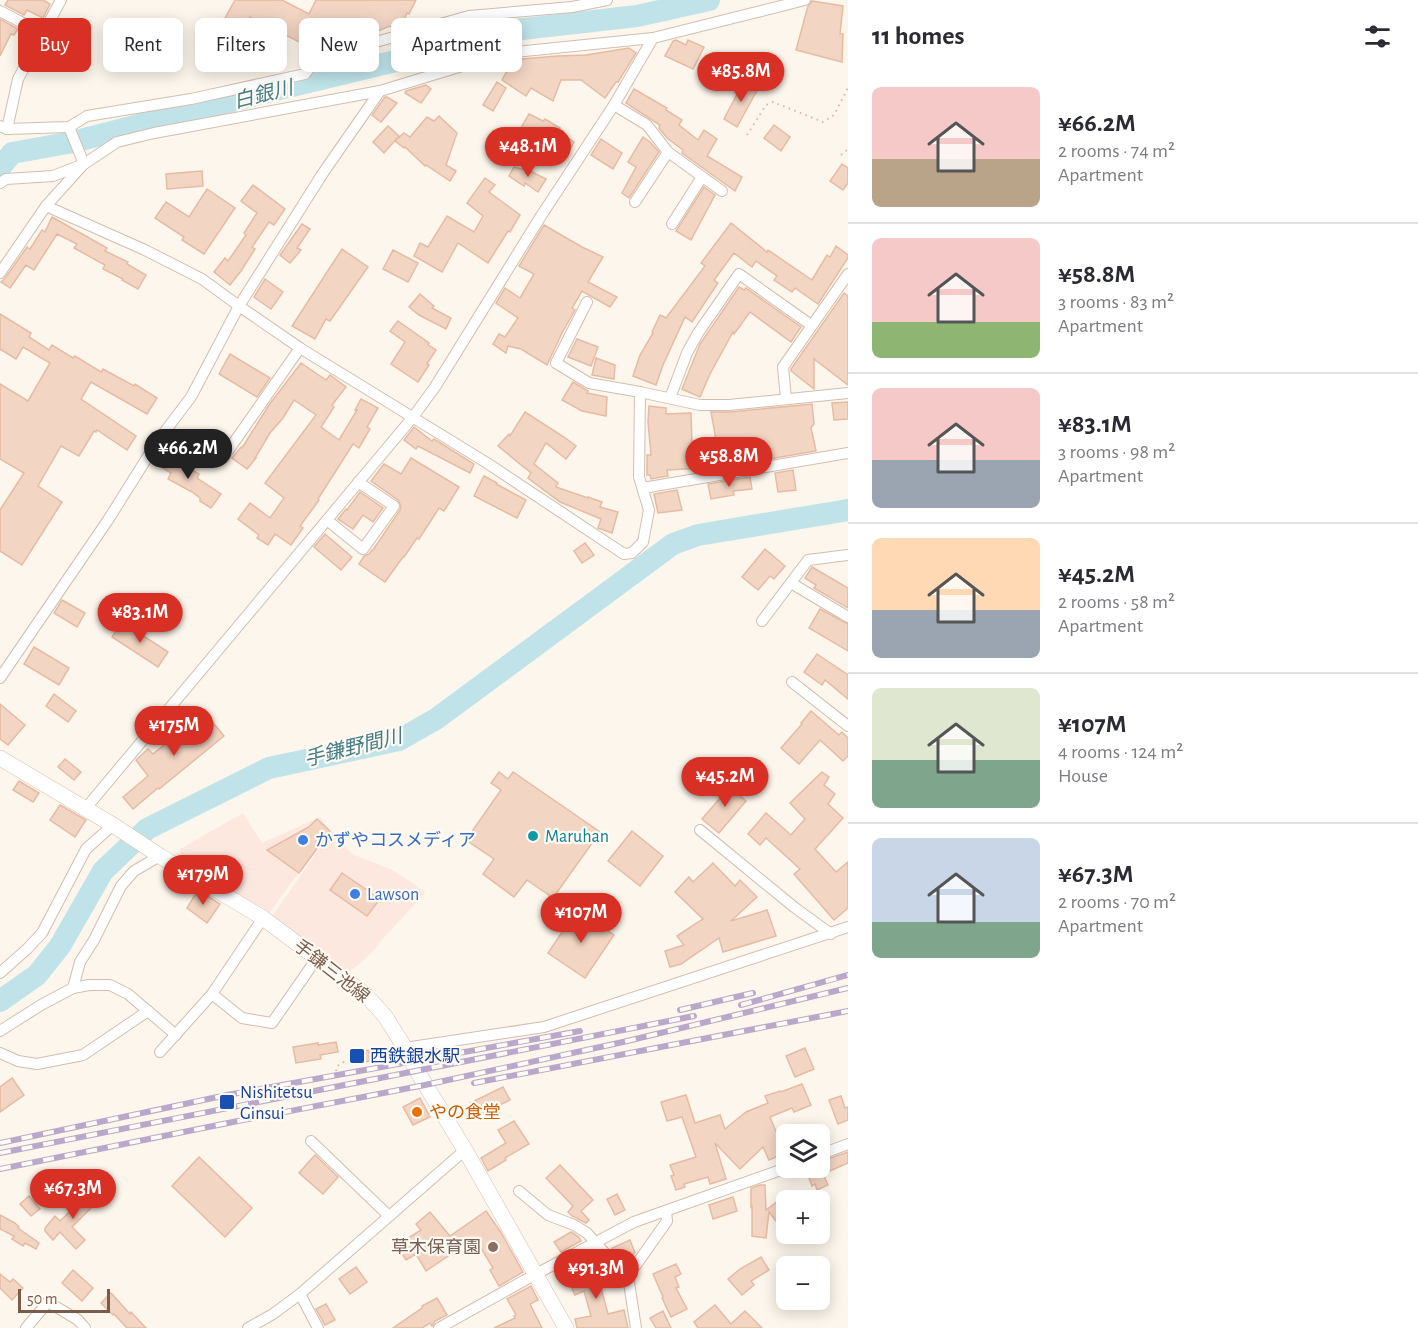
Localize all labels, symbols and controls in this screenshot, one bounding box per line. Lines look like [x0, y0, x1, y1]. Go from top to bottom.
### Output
chip: Buy [18, 18, 91, 72]
chip: Rent [103, 18, 183, 72]
chip: Filters [195, 18, 287, 72]
chip: New [299, 18, 379, 72]
chip: Apartment [391, 18, 522, 72]
icon: filters [1361, 20, 1394, 53]
text: 11 homes [872, 23, 964, 49]
pin: ¥85.8M [692, 52, 790, 103]
text: ¥85.8M [711, 61, 771, 81]
water label: 白銀川 [231, 77, 297, 112]
text: ¥66.2M [1058, 110, 1136, 136]
icon: home [920, 111, 992, 183]
pin: ¥48.1M [479, 127, 577, 178]
text: ¥48.1M [499, 136, 557, 156]
text: 2 rooms · 74 m² [1058, 141, 1175, 161]
text: Apartment [1058, 165, 1143, 185]
text: ¥58.8M [1058, 261, 1135, 287]
icon: home [920, 262, 992, 334]
text: 3 rooms · 83 m² [1058, 292, 1174, 312]
text: Apartment [1058, 316, 1143, 336]
text: ¥83.1M [1058, 411, 1132, 437]
icon: home [920, 412, 992, 484]
pin: ¥66.2M [139, 429, 237, 480]
pin: ¥58.8M [680, 437, 778, 488]
text: ¥66.2M [158, 438, 218, 458]
text: 3 rooms · 98 m² [1058, 442, 1175, 462]
text: ¥58.8M [699, 446, 759, 466]
text: Apartment [1058, 466, 1143, 486]
text: ¥45.2M [1058, 561, 1135, 587]
icon: home [920, 562, 992, 634]
text: 2 rooms · 58 m² [1058, 592, 1175, 612]
pin: ¥83.1M [91, 593, 189, 644]
text: ¥83.1M [112, 602, 168, 622]
text: Apartment [1058, 616, 1143, 636]
pin: ¥175M [132, 706, 216, 757]
text: ¥107M [1058, 711, 1127, 737]
icon: home [920, 712, 992, 784]
text: ¥175M [149, 715, 199, 735]
water label: 手鎌野間川 [302, 725, 406, 770]
text: 4 rooms · 124 m² [1058, 742, 1183, 762]
pin: ¥45.2M [676, 757, 774, 808]
text: ¥45.2M [695, 766, 755, 786]
text: House [1058, 766, 1108, 786]
place label: Maruhan [545, 828, 609, 846]
marker: Maruhan [526, 829, 540, 843]
place label: かずやコスメディア [315, 830, 476, 850]
marker: かずやコスメディア [296, 833, 310, 847]
pin: ¥179M [161, 855, 245, 906]
text: ¥67.3M [1058, 861, 1133, 887]
icon: home [920, 862, 992, 934]
text: ¥179M [177, 864, 229, 884]
place label: Lawson [367, 886, 419, 904]
marker: Lawson [348, 887, 362, 901]
text: 2 rooms · 70 m² [1058, 892, 1176, 912]
pin: ¥107M [539, 893, 623, 944]
text: ¥107M [555, 902, 607, 922]
text: Apartment [1058, 916, 1143, 936]
street label: 手鎌三池線 [290, 935, 374, 1007]
marker: 西鉄銀水駅 [348, 1047, 366, 1065]
place label: 西鉄銀水駅 [370, 1047, 460, 1066]
place label: Nishitetsu Ginsui [240, 1084, 312, 1123]
marker: Nishitetsu Ginsui [218, 1093, 236, 1111]
place label: やの食堂 [429, 1103, 501, 1122]
marker: やの食堂 [410, 1105, 424, 1119]
map controls [776, 1124, 830, 1310]
button: layers [776, 1124, 830, 1178]
pin: ¥67.3M [24, 1169, 122, 1220]
text: ¥67.3M [44, 1178, 102, 1198]
button: + [776, 1190, 830, 1244]
place label: 草木保育園 [391, 1238, 481, 1257]
marker: 草木保育園 [486, 1240, 500, 1254]
pin: ¥91.3M [547, 1249, 645, 1300]
button: − [776, 1256, 830, 1310]
text: ¥91.3M [568, 1258, 624, 1278]
scale bar [18, 1286, 110, 1314]
text: 50 m [27, 1291, 58, 1307]

